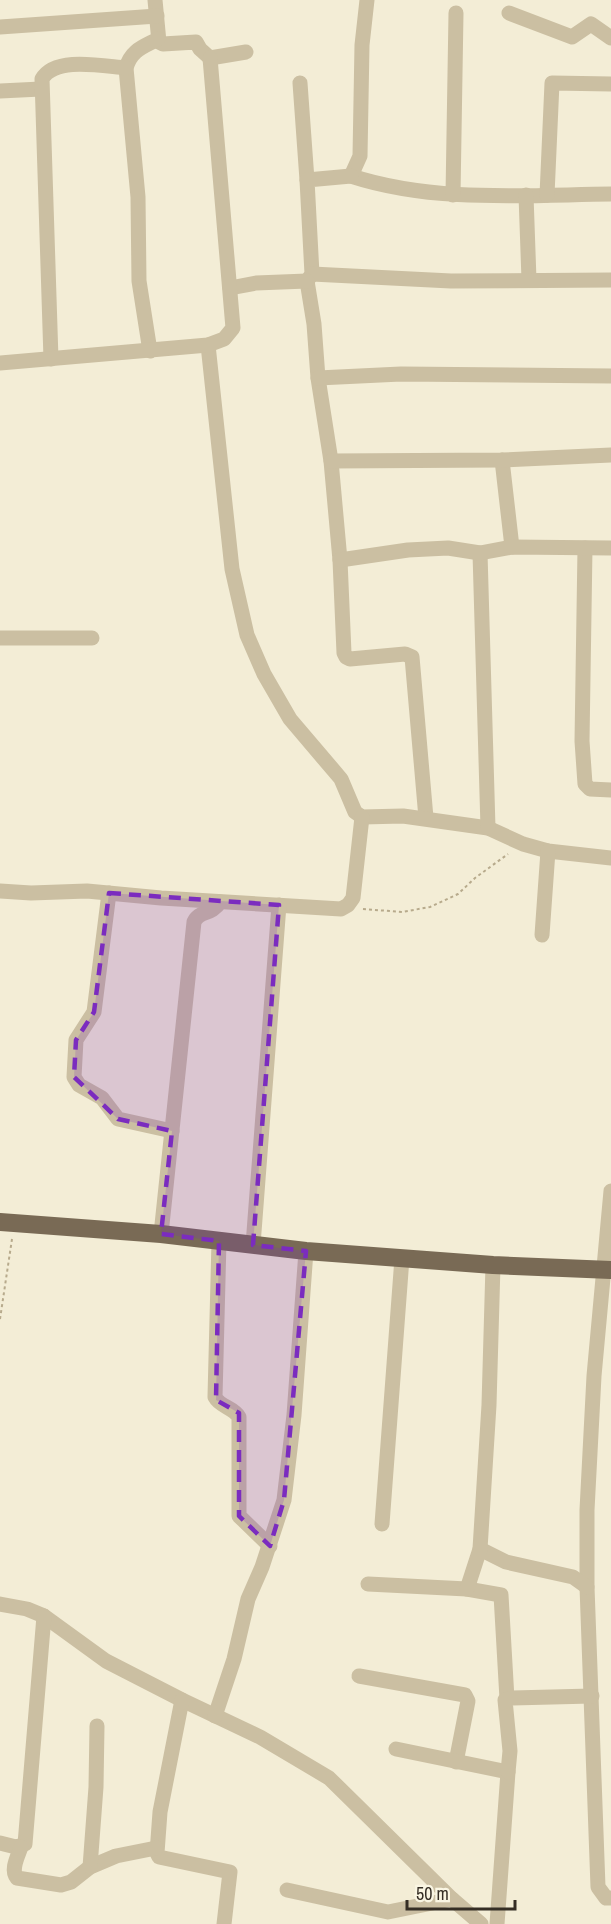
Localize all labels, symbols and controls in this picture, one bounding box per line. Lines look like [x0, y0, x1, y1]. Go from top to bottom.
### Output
scale bar [407, 1873, 515, 1911]
text: 50 m [416, 1881, 449, 1906]

